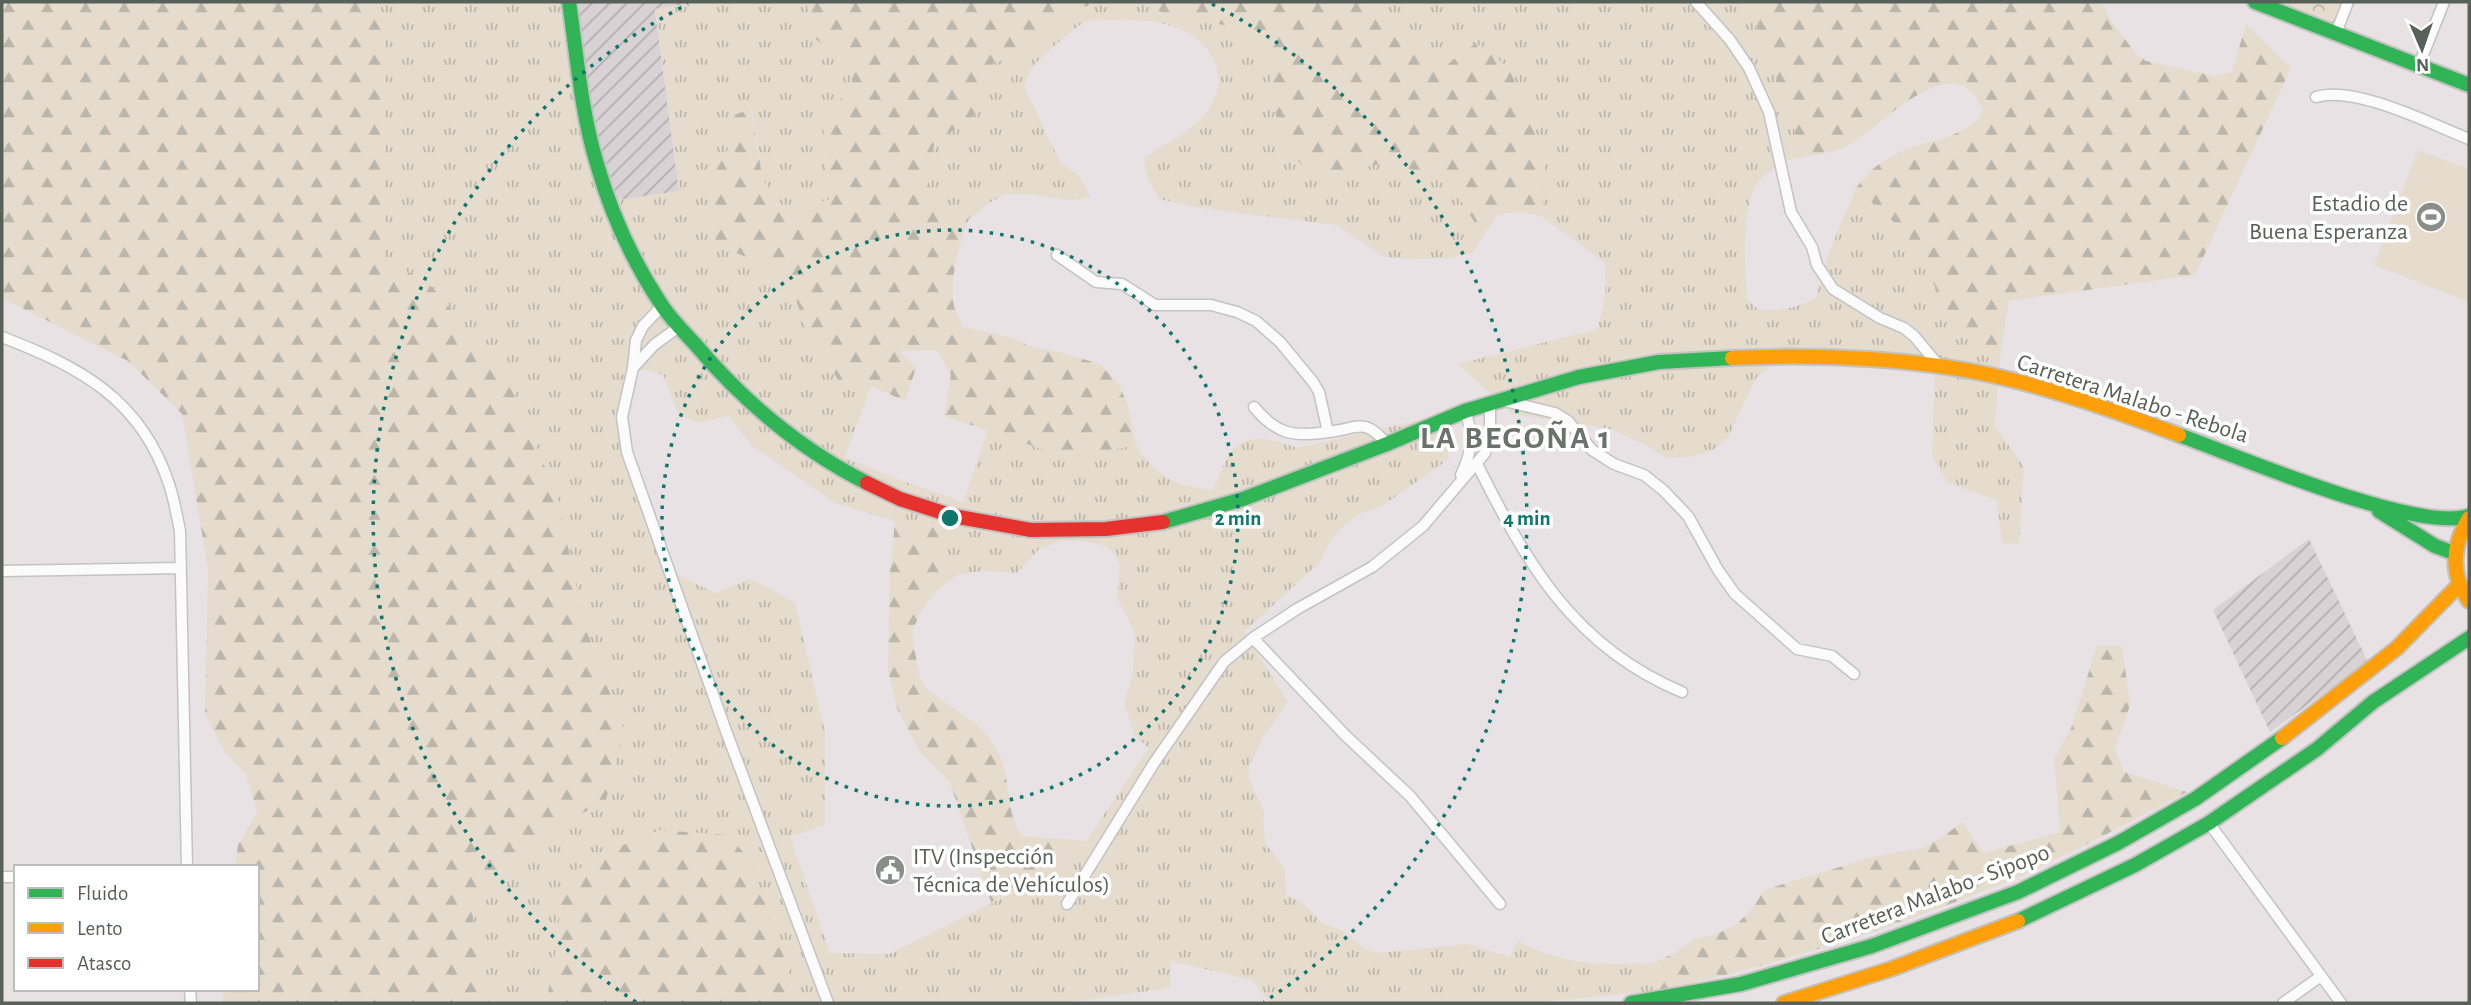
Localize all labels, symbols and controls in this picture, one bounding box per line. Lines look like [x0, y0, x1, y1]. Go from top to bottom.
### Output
north arrow [2387, 14, 2457, 84]
text: N [2416, 55, 2429, 74]
place label: Estadio de Buena Esperanza [2249, 192, 2408, 244]
sports icon: Estadio de Buena Esperanza [2414, 200, 2448, 234]
street label: Carretera Malabo - Rebola [2014, 350, 2251, 448]
district label: LA BEGOÑA 1 [1420, 420, 1612, 454]
centre of rings [938, 506, 962, 530]
text: 2 min [1215, 508, 1261, 529]
text: 4 min [1503, 508, 1551, 529]
street label: Carretera Malabo - Sipopo [1818, 840, 2053, 950]
place label: ITV (Inspección Técnica de Vehículos) [913, 845, 1110, 897]
public building icon: ITV (Inspección Técnica de Vehículos) [873, 853, 907, 887]
legend [14, 865, 259, 991]
text: Fluido [77, 883, 128, 904]
text: Lento [77, 918, 123, 939]
text: Atasco [77, 953, 131, 974]

